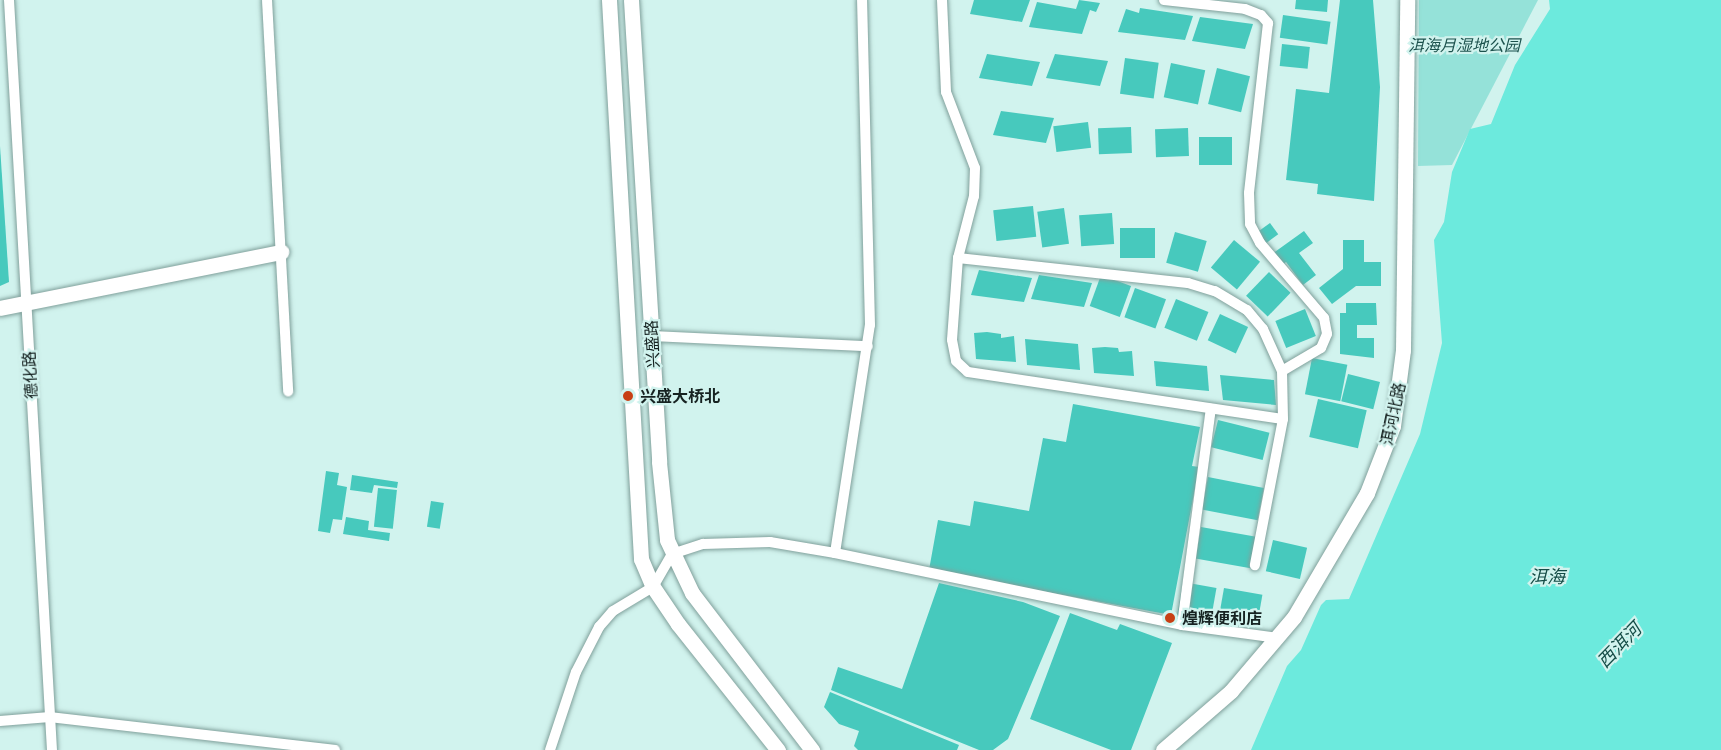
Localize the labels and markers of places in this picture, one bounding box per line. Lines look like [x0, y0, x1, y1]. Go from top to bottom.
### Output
place label: 兴盛大桥北 [640, 386, 720, 406]
marker: 兴盛大桥北 [621, 389, 635, 403]
place label: 煌辉便利店 [1182, 608, 1262, 628]
marker: 煌辉便利店 [1163, 611, 1177, 625]

